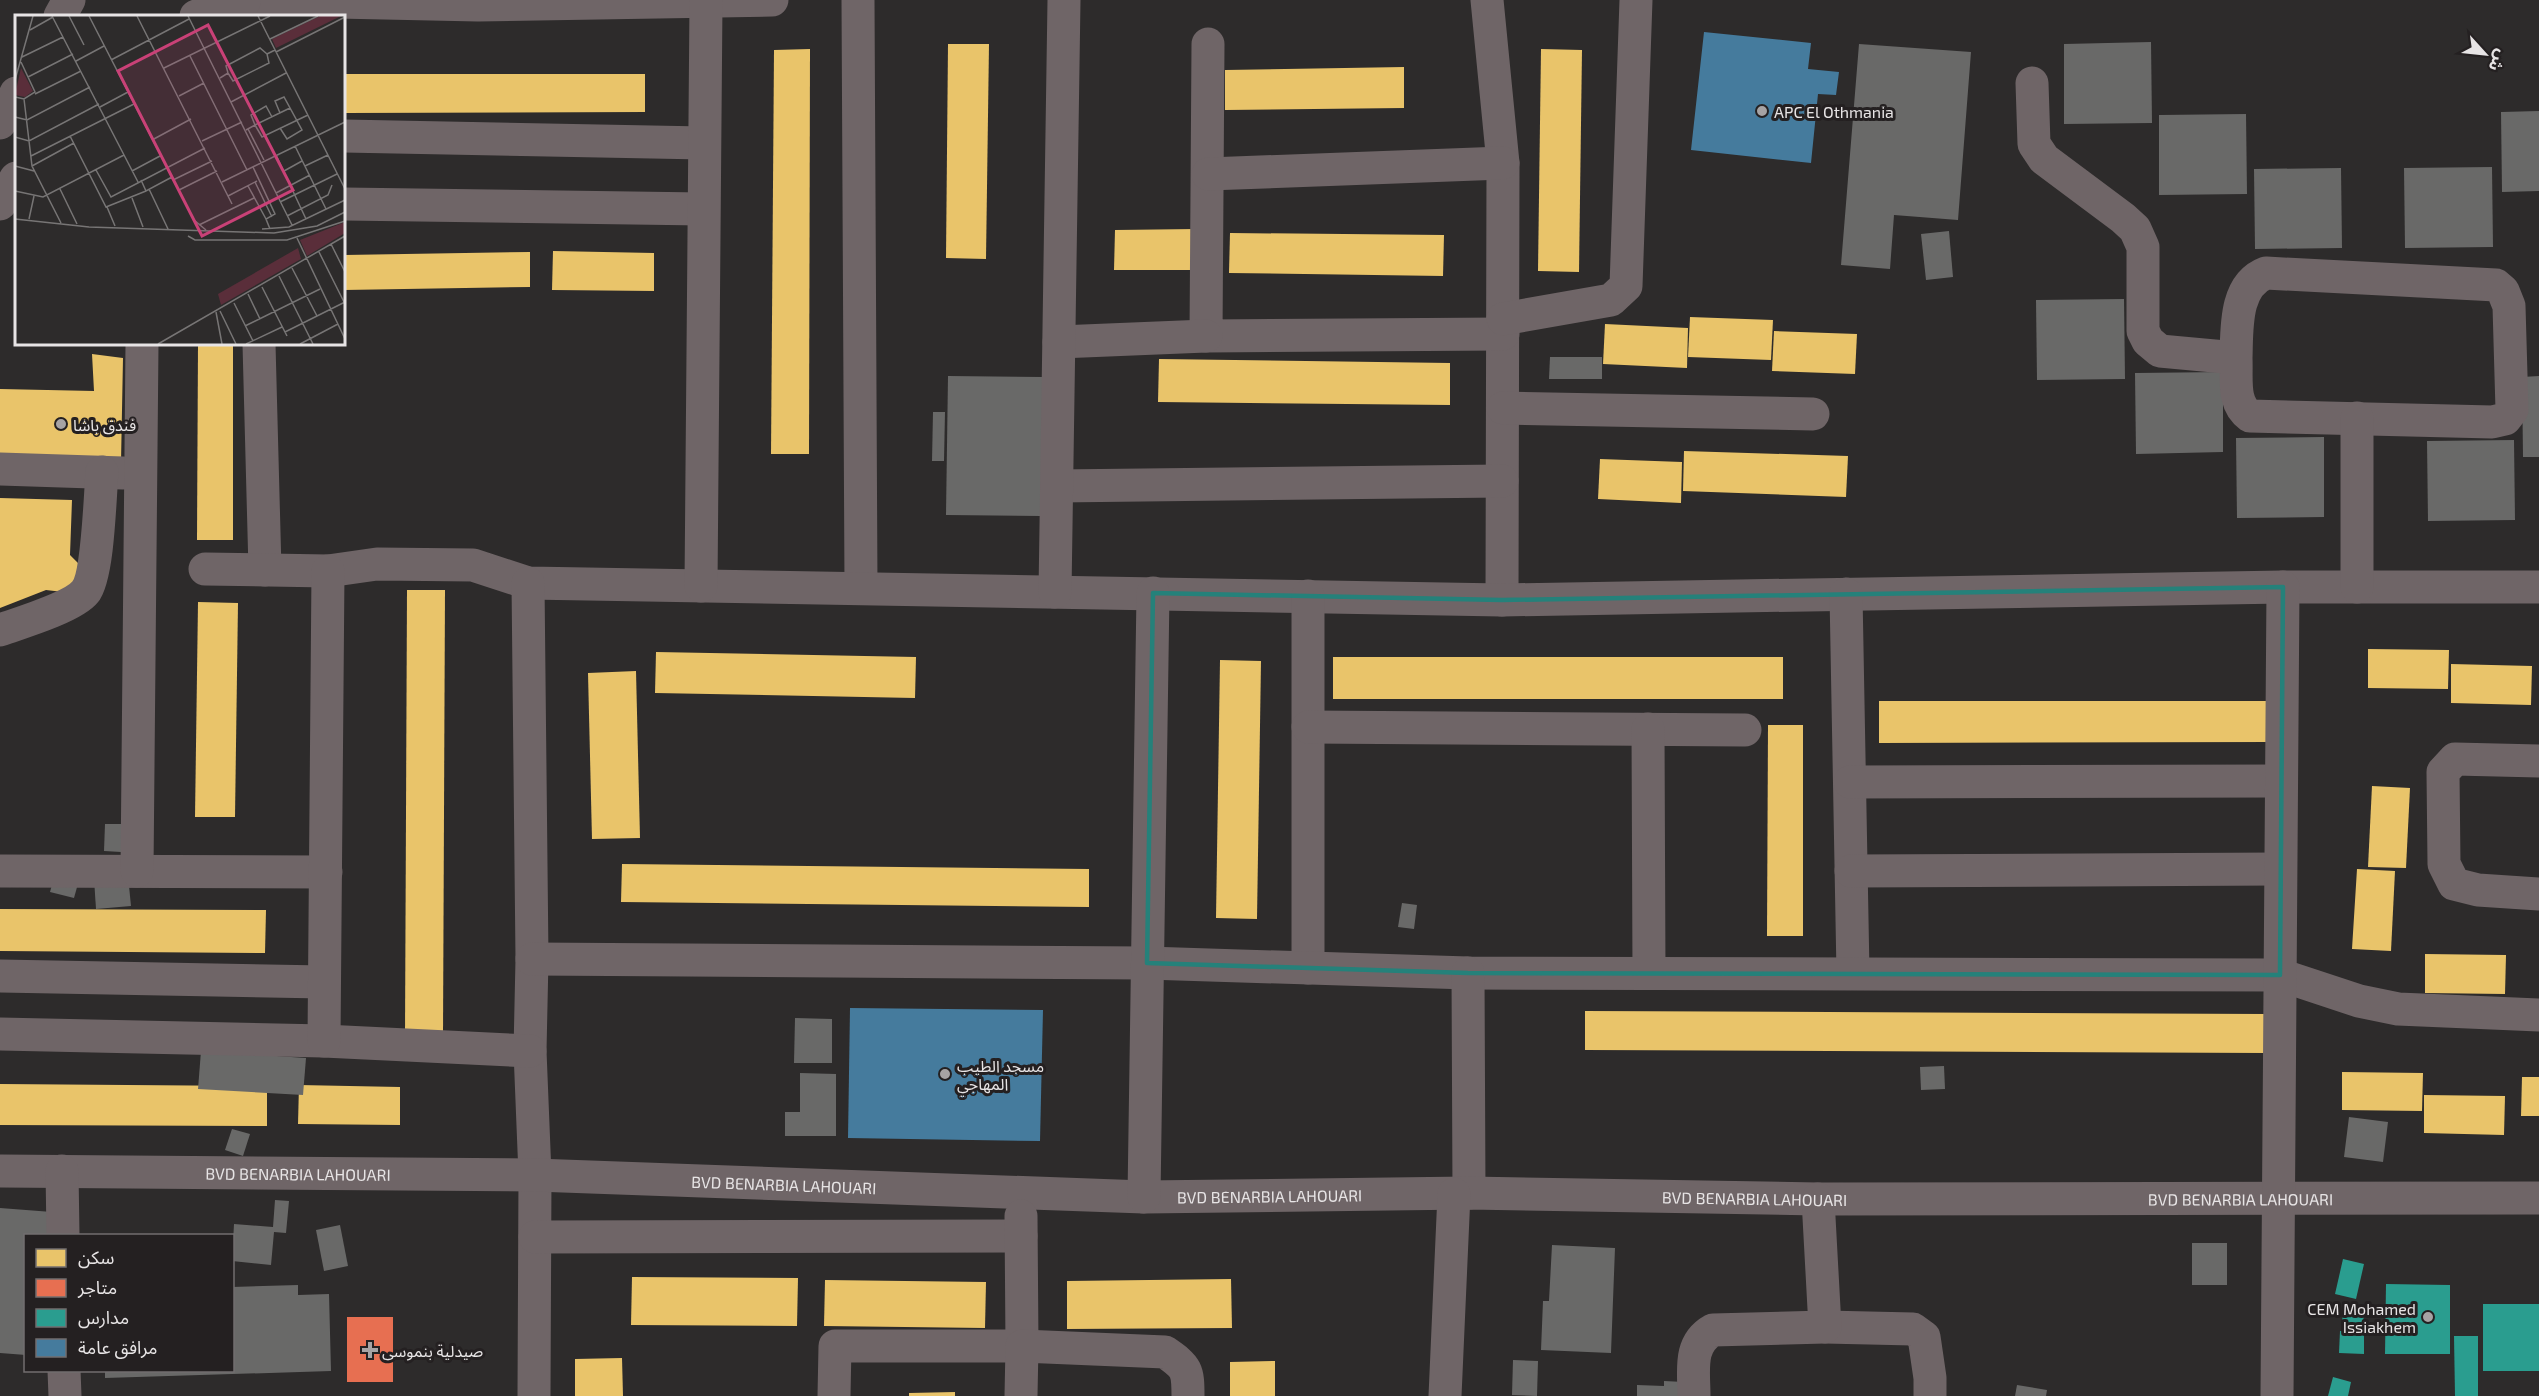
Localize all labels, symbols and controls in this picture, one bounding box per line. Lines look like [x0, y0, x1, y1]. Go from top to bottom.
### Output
inset map [15, 15, 345, 345]
north arrow [2455, 24, 2515, 84]
text: ش [2484, 47, 2512, 75]
place label: APC El Othmania [1774, 102, 1894, 121]
marker: APC El Othmania [1755, 104, 1769, 118]
place label: فندق باشا [73, 415, 136, 435]
marker: فندق باشا [54, 417, 68, 431]
place label: مسجد الطيب المهاجي [957, 1056, 1044, 1096]
marker: مسجد الطيب المهاجي [938, 1067, 952, 1081]
street label: BVD BENARBIA LAHOUARI [205, 1163, 391, 1183]
street label: BVD BENARBIA LAHOUARI [691, 1171, 877, 1197]
street label: BVD BENARBIA LAHOUARI [1177, 1185, 1362, 1206]
street label: BVD BENARBIA LAHOUARI [1662, 1187, 1847, 1209]
street label: BVD BENARBIA LAHOUARI [2148, 1189, 2333, 1208]
legend [24, 1234, 234, 1372]
text: سكن [78, 1246, 114, 1269]
text: متاجر [77, 1276, 117, 1299]
place label: CEM Mohamed Issiakhem [2307, 1299, 2416, 1336]
text: مدارس [78, 1306, 129, 1329]
marker: CEM Mohamed Issiakhem [2421, 1310, 2435, 1324]
text: مرافق عامة [78, 1336, 158, 1359]
place label: صيدلية بنموسى [382, 1341, 483, 1361]
marker: صيدلية بنموسى [363, 1343, 377, 1357]

